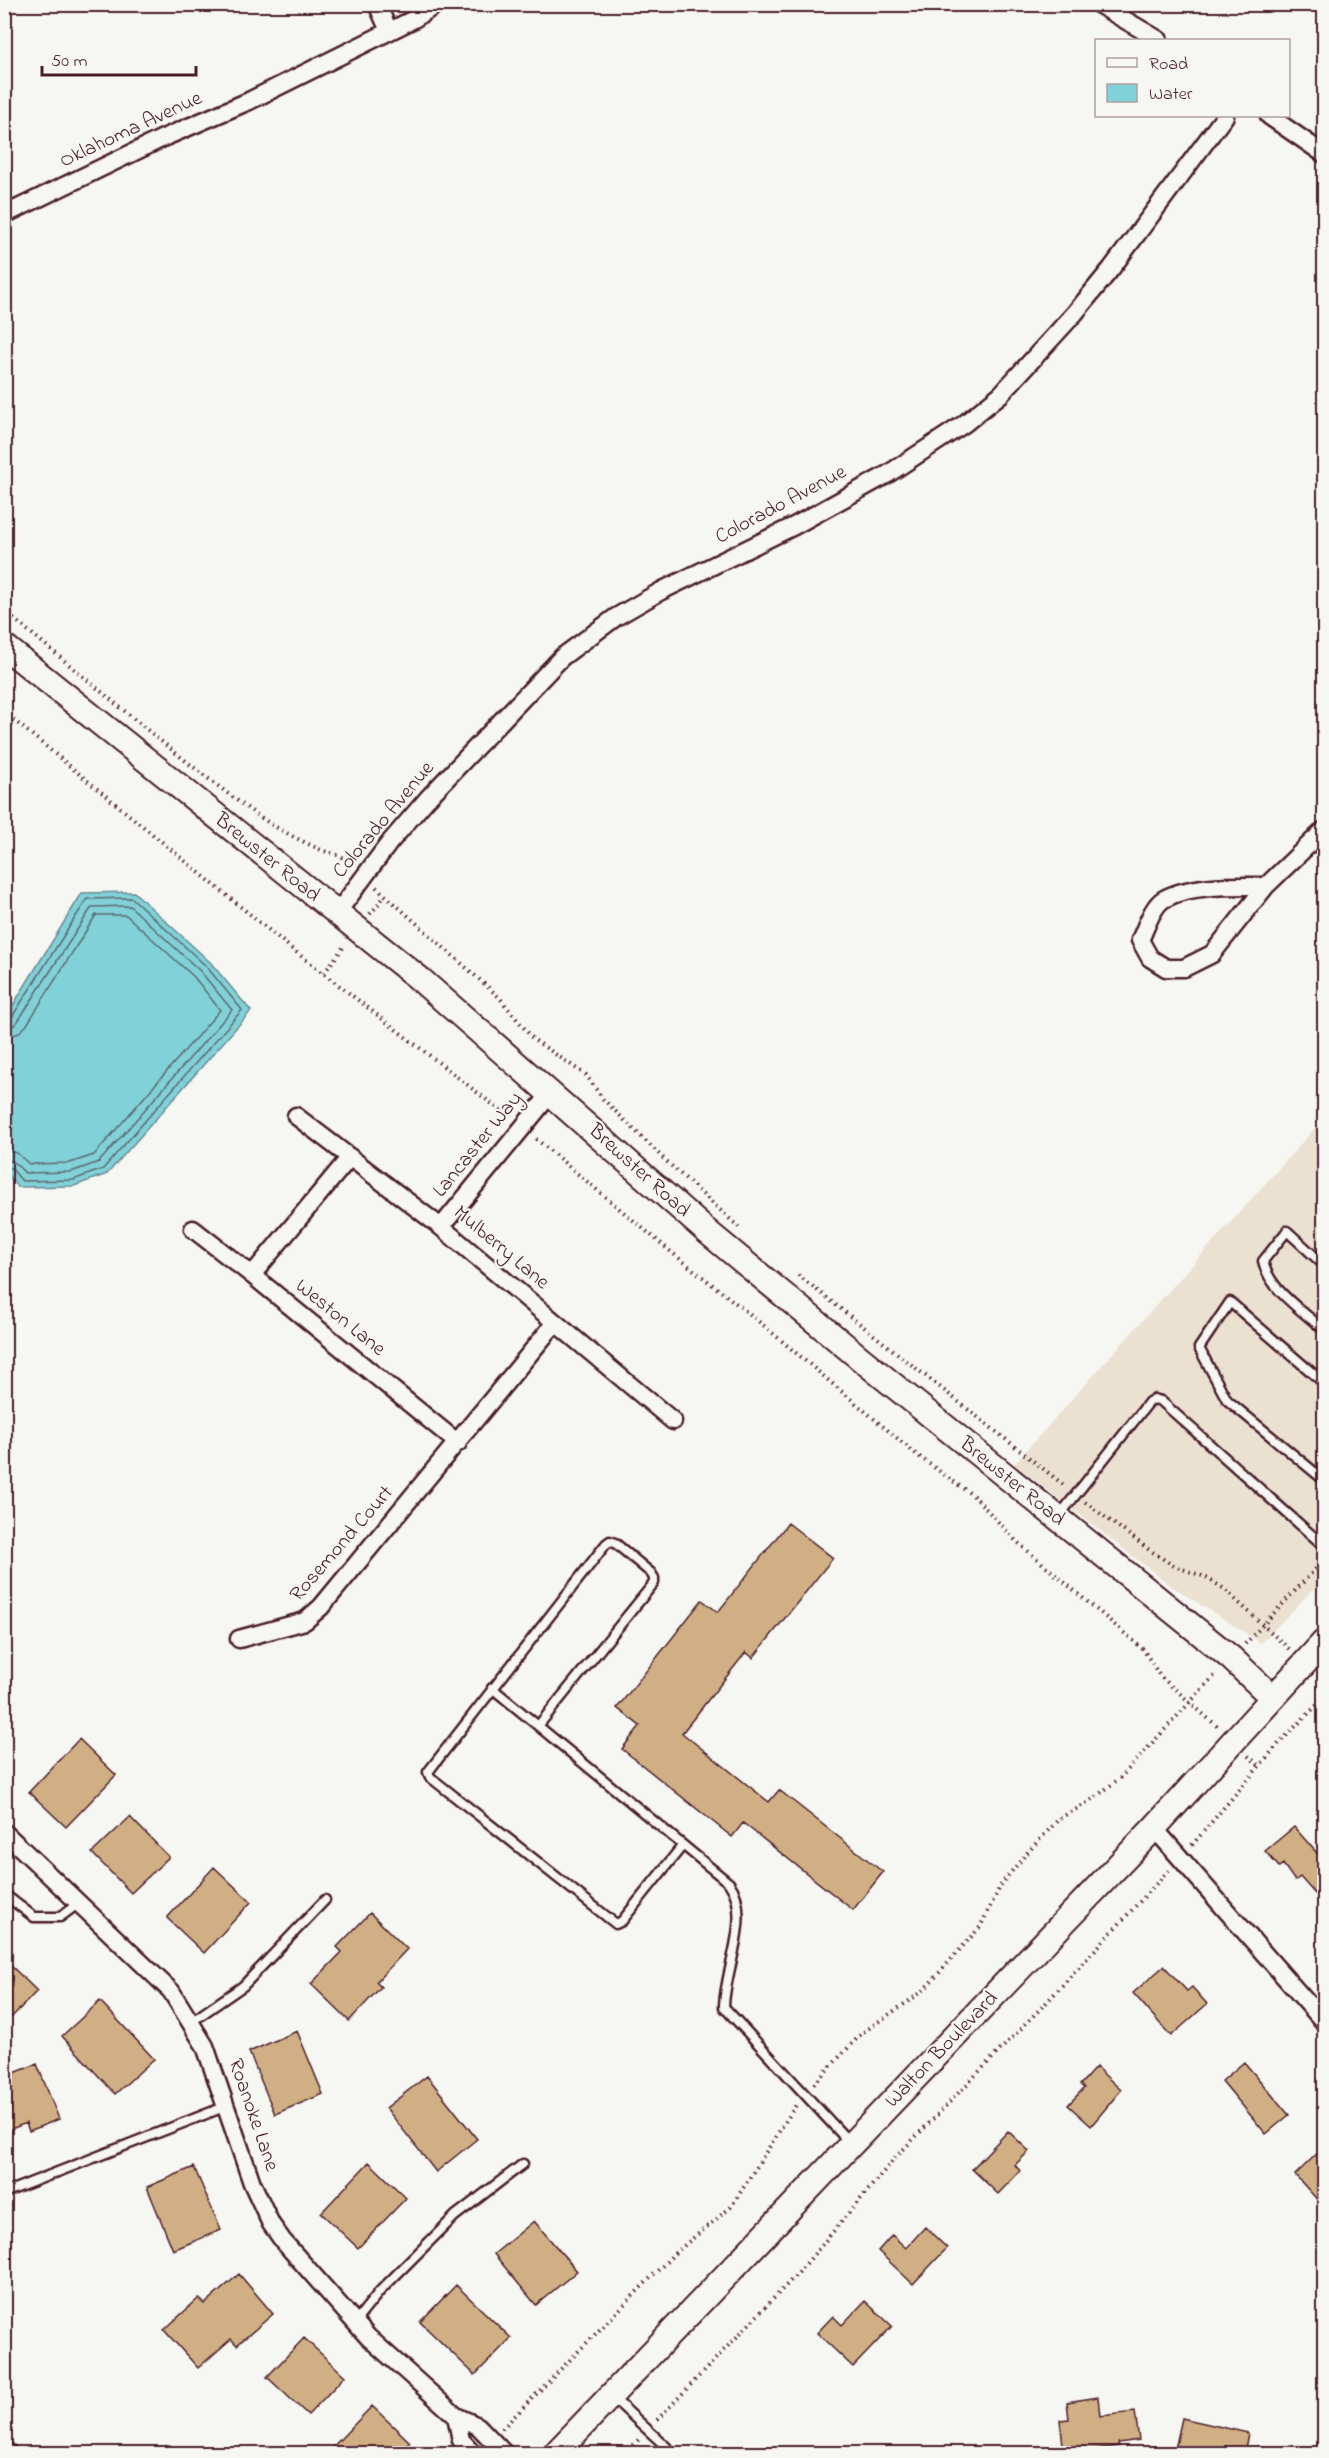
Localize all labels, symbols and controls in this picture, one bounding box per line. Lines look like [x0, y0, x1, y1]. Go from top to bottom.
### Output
scale bar [42, 39, 196, 77]
legend [1095, 39, 1290, 117]
text: 50 m [51, 49, 88, 75]
text: Road [1149, 52, 1188, 78]
text: Water [1149, 82, 1193, 108]
street label: Oklahoma Avenue [55, 84, 208, 176]
street label: Colorado Avenue [710, 457, 853, 552]
street label: Colorado Avenue [326, 754, 442, 885]
street label: Brewster Road [207, 805, 326, 910]
street label: Lancaster Way [426, 1086, 532, 1206]
street label: Brewster Road [581, 1116, 697, 1225]
street label: Mulberry Lane [445, 1199, 556, 1299]
street label: Weston Lane [288, 1272, 392, 1364]
street label: Brewster Road [952, 1429, 1071, 1534]
street label: Rosemond Court [283, 1479, 401, 1609]
street label: Walton Boulevard [878, 1985, 1006, 2115]
street label: Roanoke Lane [220, 2055, 286, 2176]

